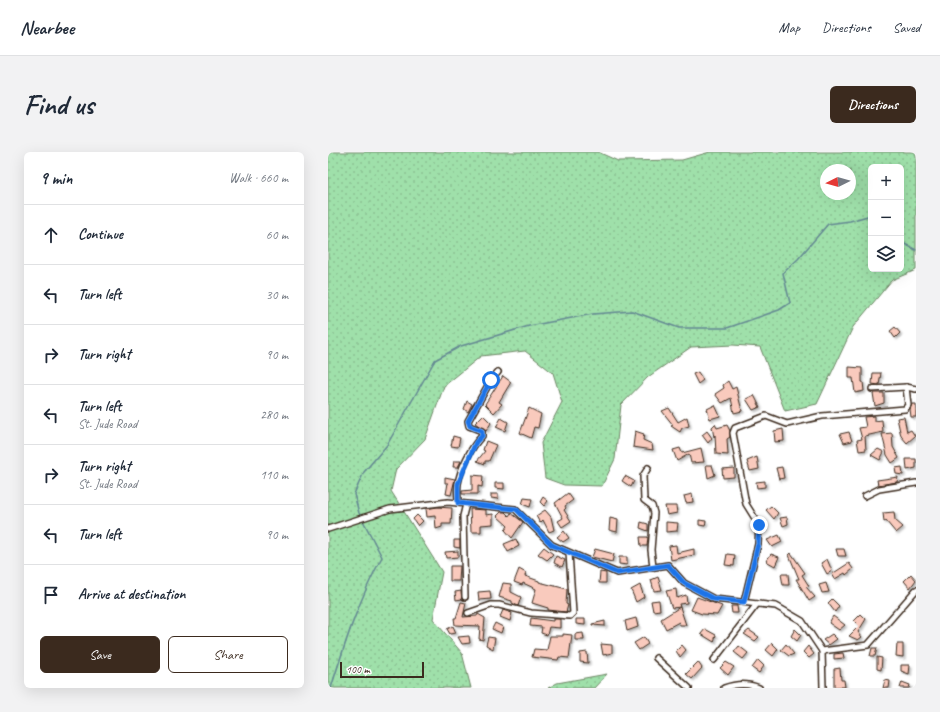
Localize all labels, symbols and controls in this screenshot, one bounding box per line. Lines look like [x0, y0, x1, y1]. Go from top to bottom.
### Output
text: Nearbee [20, 16, 74, 40]
text: Map [779, 19, 800, 36]
text: Directions [822, 19, 871, 36]
text: Saved [893, 19, 920, 36]
button: Directions [830, 86, 916, 123]
text: Find us [24, 87, 94, 122]
north arrow [820, 164, 856, 200]
map controls [868, 164, 904, 272]
button: + [868, 164, 904, 200]
text: 9 min [40, 168, 72, 189]
text: Walk · 660 m [229, 170, 288, 186]
button: − [868, 200, 904, 236]
icon: ahead [40, 224, 62, 246]
text: Continue [78, 225, 123, 244]
text: 60 m [266, 227, 288, 243]
button: layers [868, 236, 904, 272]
icon: left [40, 284, 62, 306]
text: Turn left [78, 285, 121, 304]
text: 30 m [266, 287, 288, 303]
icon: right [40, 344, 62, 366]
text: Turn right [78, 345, 131, 364]
text: 90 m [266, 347, 288, 363]
route start [482, 371, 500, 389]
text: Turn left [78, 397, 121, 416]
icon: left [40, 404, 62, 426]
text: 280 m [260, 407, 288, 423]
text: St. Jude Road [78, 416, 137, 432]
text: Turn right [78, 457, 131, 476]
icon: right [40, 464, 62, 486]
text: 110 m [260, 467, 288, 483]
text: St. Jude Road [78, 476, 137, 492]
route end [750, 516, 768, 534]
icon: left [40, 524, 62, 546]
text: Turn left [78, 525, 121, 544]
text: 90 m [266, 527, 288, 543]
icon: arrive [40, 584, 62, 606]
text: Arrive at destination [78, 585, 185, 604]
button: Save [40, 636, 160, 673]
button: Share [168, 636, 288, 673]
scale bar [340, 660, 424, 679]
text: 100 m [346, 662, 370, 676]

